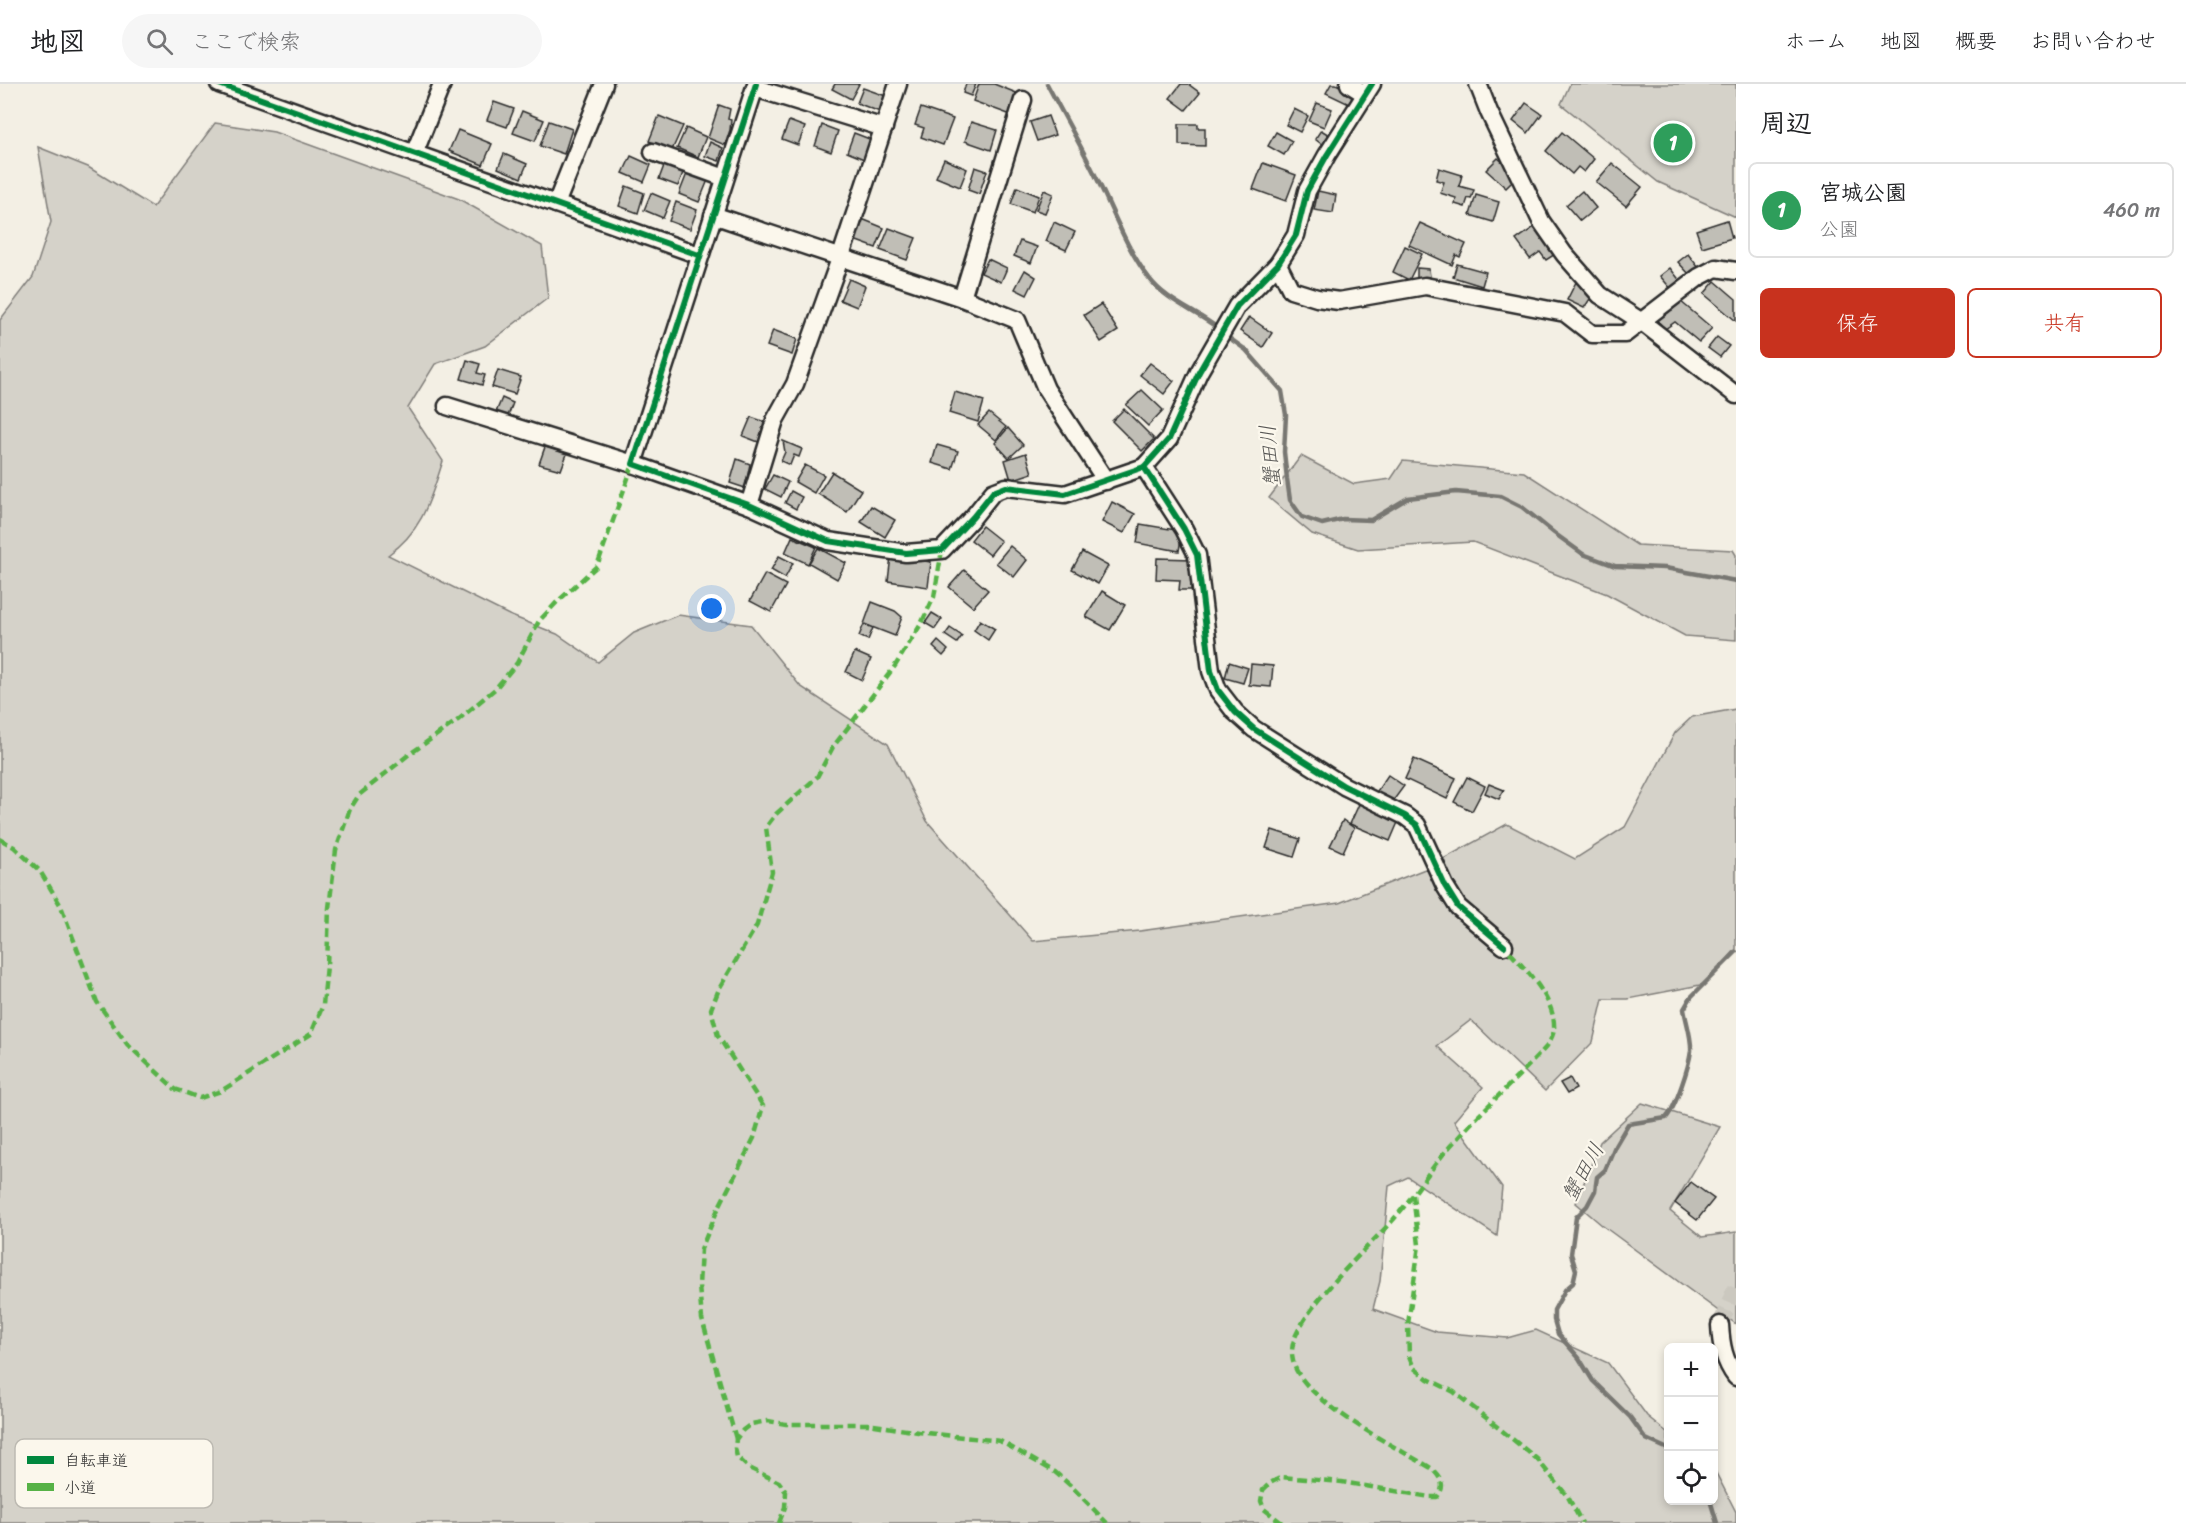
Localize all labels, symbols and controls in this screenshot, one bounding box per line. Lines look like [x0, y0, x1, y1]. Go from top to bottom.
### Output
search box [122, 14, 542, 68]
text: 地図 [30, 17, 86, 66]
text: ここで検索 [191, 22, 301, 61]
text: ホーム [1785, 22, 1847, 60]
text: 地図 [1880, 22, 1922, 60]
text: 概要 [1955, 22, 1997, 60]
text: お問い合わせ [2030, 22, 2156, 60]
icon: search [143, 25, 176, 58]
text: 周辺 [1760, 100, 1812, 146]
pin: 1 [1654, 120, 1692, 166]
text: 宮城公園 [1819, 173, 1907, 212]
text: 1 [1777, 193, 1786, 228]
text: 460 m [2103, 193, 2160, 228]
text: 公園 [1819, 212, 1859, 247]
button: 保存 [1760, 288, 1955, 358]
button: 共有 [1967, 288, 2162, 358]
water label: 蟹田川 [1248, 423, 1292, 489]
your location [697, 594, 726, 623]
water label: 蟹田川 [1551, 1135, 1615, 1209]
map controls [1664, 1343, 1718, 1505]
button: + [1664, 1343, 1718, 1397]
button: − [1664, 1397, 1718, 1451]
legend [15, 1439, 213, 1508]
text: 自転車道 [64, 1446, 128, 1475]
button: locate [1664, 1451, 1718, 1505]
text: 小道 [64, 1473, 96, 1502]

